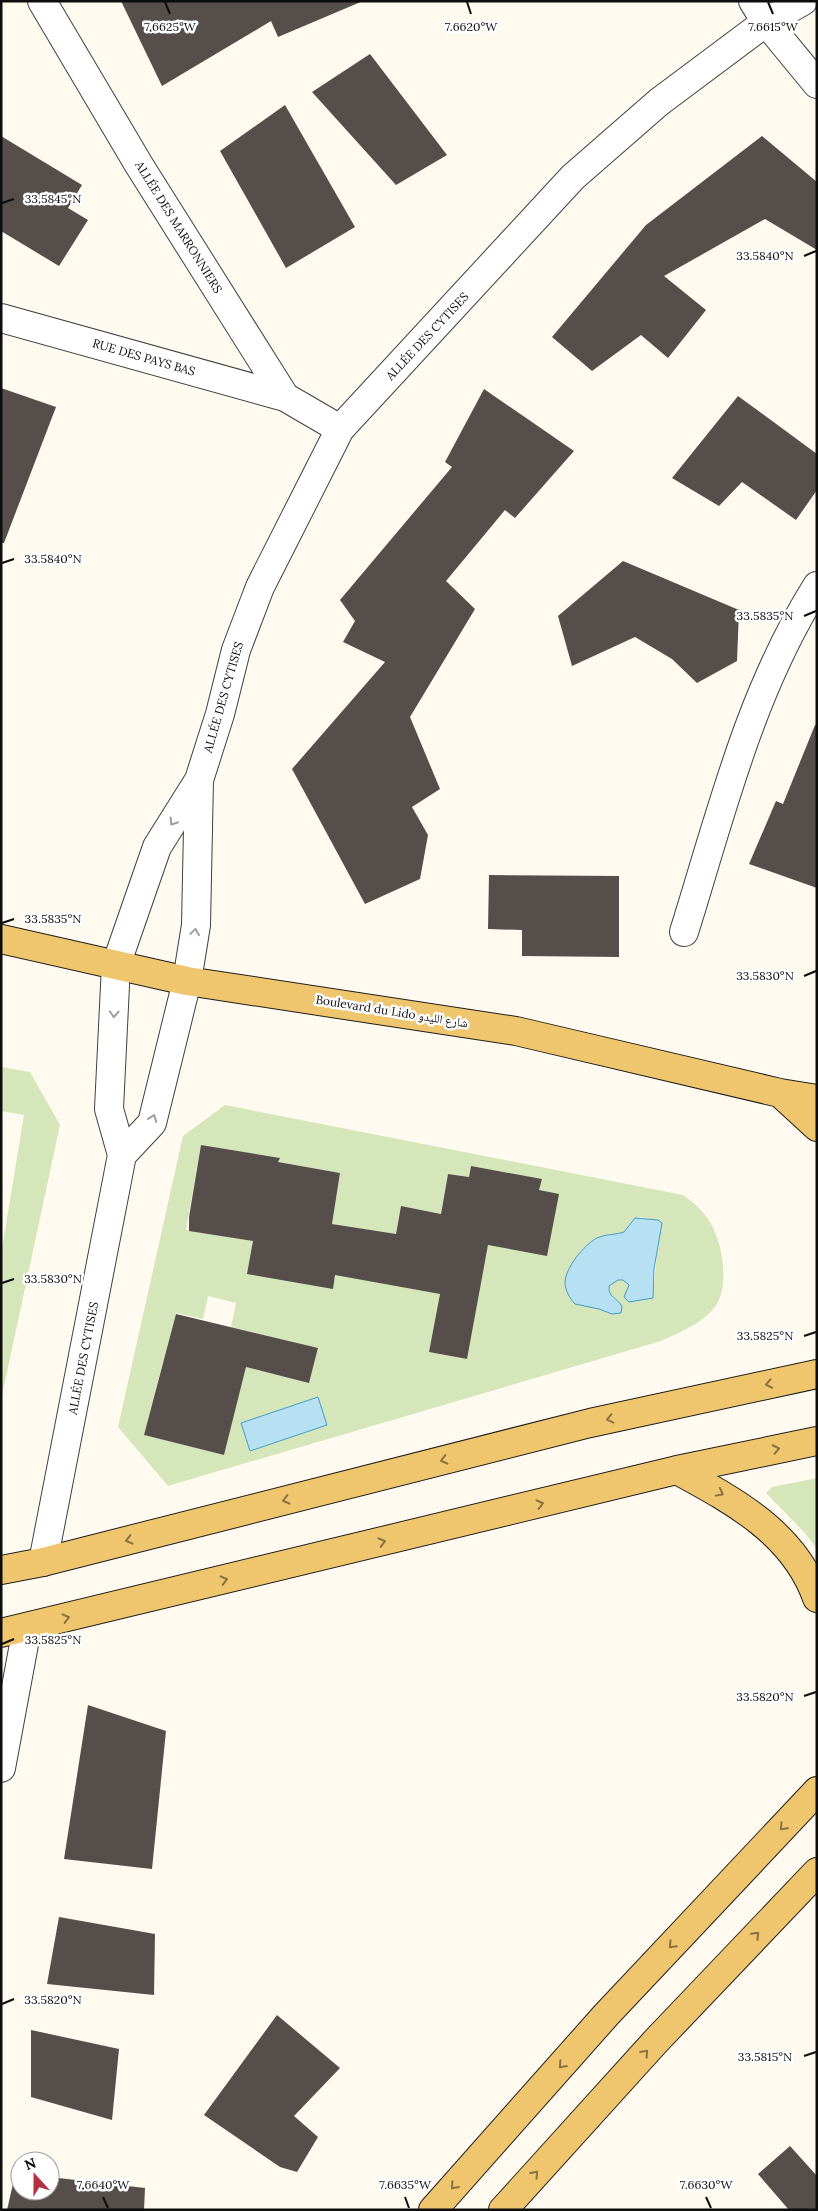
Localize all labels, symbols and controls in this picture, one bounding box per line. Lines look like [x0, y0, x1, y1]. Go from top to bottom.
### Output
text: 7.6625°W [144, 19, 197, 34]
text: 7.6620°W [445, 19, 498, 34]
text: 7.6615°W [748, 19, 799, 34]
street label: ALLÉE DES MARRONNIERS [132, 157, 226, 296]
text: 33.5845°N [25, 191, 81, 206]
text: 33.5840°N [736, 248, 794, 263]
street label: ALLÉE DES CYTISES [382, 289, 472, 384]
street label: RUE DES PAYS BAS [91, 335, 197, 379]
text: 33.5840°N [24, 551, 82, 566]
text: 33.5835°N [737, 608, 793, 623]
street label: ALLÉE DES CYTISES [200, 640, 246, 755]
one-way arrow [169, 816, 179, 825]
text: 33.5835°N [25, 911, 81, 926]
one-way arrow [189, 928, 200, 936]
text: 33.5830°N [736, 968, 794, 983]
street label: Boulevard du Lido شارع الليدو [315, 992, 469, 1031]
one-way arrow [108, 1010, 119, 1018]
one-way arrow [147, 1114, 157, 1123]
text: 33.5830°N [24, 1271, 82, 1286]
street label: ALLÉE DES CYTISES [64, 1300, 101, 1417]
text: 33.5825°N [737, 1328, 793, 1343]
one-way arrow [765, 1378, 773, 1388]
one-way arrow [606, 1413, 615, 1424]
one-way arrow [772, 1444, 780, 1455]
one-way arrow [439, 1454, 448, 1465]
one-way arrow [715, 1487, 724, 1497]
one-way arrow [282, 1494, 291, 1505]
one-way arrow [535, 1499, 544, 1510]
one-way arrow [124, 1534, 133, 1545]
one-way arrow [377, 1537, 386, 1548]
one-way arrow [219, 1575, 228, 1586]
one-way arrow [61, 1613, 70, 1624]
text: 33.5825°N [25, 1632, 81, 1647]
text: 33.5820°N [736, 1689, 794, 1704]
one-way arrow [780, 1821, 789, 1830]
one-way arrow [750, 1932, 759, 1941]
one-way arrow [669, 1940, 678, 1949]
text: 33.5820°N [24, 1992, 82, 2007]
text: 33.5815°N [738, 2049, 792, 2064]
one-way arrow [639, 2050, 648, 2059]
one-way arrow [559, 2059, 568, 2068]
north arrow [10, 2151, 60, 2201]
text: N [22, 2153, 39, 2174]
one-way arrow [530, 2170, 539, 2179]
text: 7.6640°W [77, 2177, 130, 2192]
text: 7.6635°W [379, 2177, 432, 2192]
text: 7.6630°W [680, 2177, 733, 2192]
one-way arrow [451, 2181, 460, 2190]

